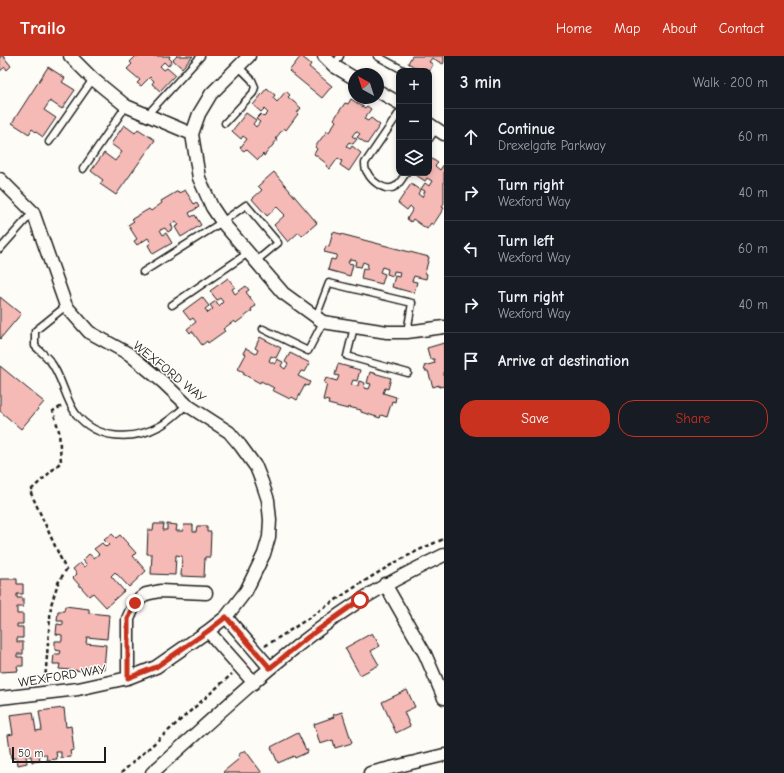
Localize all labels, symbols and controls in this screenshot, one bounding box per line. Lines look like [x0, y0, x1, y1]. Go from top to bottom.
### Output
text: Trailo [20, 17, 66, 39]
text: Home [556, 20, 592, 37]
text: Map [614, 20, 640, 37]
text: About [662, 20, 697, 37]
text: Contact [719, 20, 764, 37]
north arrow [348, 68, 384, 104]
map controls [396, 68, 432, 176]
button: + [396, 68, 432, 104]
text: 3 min [460, 73, 501, 92]
text: Walk · 200 m [693, 75, 768, 90]
button: − [396, 104, 432, 140]
text: Continue [498, 120, 555, 138]
icon: ahead [460, 126, 482, 148]
text: 60 m [738, 129, 768, 144]
text: Drexelgate Parkway [498, 138, 606, 153]
button: layers [396, 140, 432, 176]
text: Turn right [498, 176, 564, 194]
icon: right [460, 182, 482, 204]
text: 40 m [739, 185, 768, 200]
text: Wexford Way [498, 194, 570, 209]
text: Turn left [498, 232, 554, 250]
icon: left [460, 238, 482, 260]
text: 60 m [738, 241, 768, 256]
text: Wexford Way [498, 250, 570, 265]
text: Turn right [498, 288, 564, 306]
icon: right [460, 294, 482, 316]
text: 40 m [739, 297, 768, 312]
text: Wexford Way [498, 306, 570, 321]
street label: WEXFORD WAY [130, 338, 209, 405]
icon: arrive [460, 350, 482, 372]
text: Arrive at destination [498, 352, 629, 370]
button: Save [460, 400, 610, 437]
button: Share [618, 400, 768, 437]
route start [351, 591, 369, 609]
route end [126, 594, 144, 612]
street label: WEXFORD WAY [17, 661, 107, 690]
scale bar [12, 745, 106, 764]
text: 50 m [18, 747, 43, 760]

